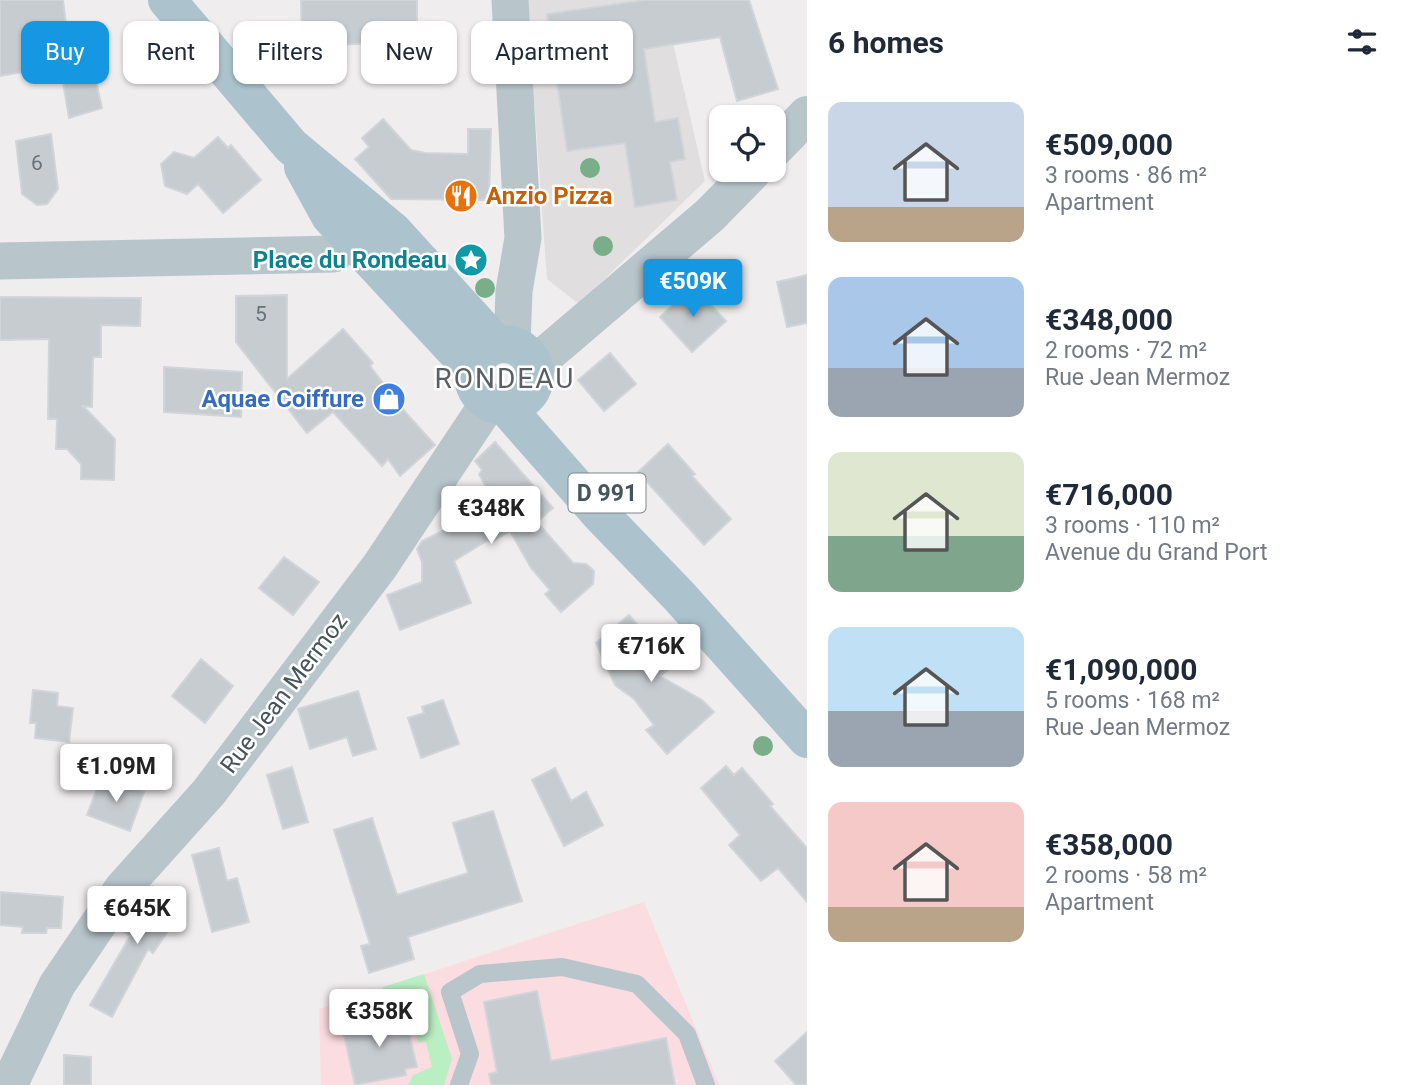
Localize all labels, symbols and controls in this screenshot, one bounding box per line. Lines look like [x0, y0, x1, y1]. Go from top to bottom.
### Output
chip: Buy [21, 21, 109, 84]
chip: Rent [123, 21, 219, 84]
chip: Filters [233, 21, 347, 84]
chip: New [361, 21, 457, 84]
chip: Apartment [471, 21, 633, 84]
icon: filters [1343, 23, 1381, 61]
text: 6 homes [828, 25, 944, 60]
map controls [709, 105, 786, 182]
button: locate [709, 105, 786, 182]
text: €509,000 [1045, 127, 1173, 162]
icon: home [884, 130, 968, 214]
house number: 6 [31, 151, 43, 175]
text: 3 rooms · 86 m² [1045, 162, 1207, 189]
restaurant icon: Anzio Pizza [442, 177, 480, 215]
place label: Anzio Pizza [486, 182, 613, 210]
text: Apartment [1045, 189, 1154, 216]
place icon: Place du Rondeau [452, 241, 490, 279]
place label: Place du Rondeau [253, 246, 447, 274]
pin: €509K [644, 260, 742, 319]
text: €509K [659, 268, 727, 295]
house number: 5 [255, 302, 267, 326]
text: €348,000 [1045, 302, 1173, 337]
icon: home [884, 305, 968, 389]
text: 2 rooms · 72 m² [1045, 337, 1207, 364]
district label: RONDEAU [435, 362, 575, 395]
text: Rue Jean Mermoz [1045, 364, 1230, 391]
shop icon: Aquae Coiffure [370, 380, 408, 418]
place label: Aquae Coiffure [201, 385, 364, 413]
road number: D 991 [568, 474, 646, 512]
text: €716,000 [1045, 477, 1173, 512]
icon: home [884, 480, 968, 564]
pin: €348K [442, 486, 540, 546]
text: €348K [457, 495, 525, 522]
text: 3 rooms · 110 m² [1045, 512, 1220, 539]
text: Avenue du Grand Port [1045, 539, 1268, 566]
street label: Rue Jean Mermoz [215, 607, 353, 779]
pin: €716K [602, 624, 700, 684]
text: €716K [617, 633, 685, 660]
text: €1,090,000 [1045, 652, 1197, 687]
icon: home [884, 655, 968, 739]
text: 5 rooms · 168 m² [1045, 687, 1220, 714]
text: Rue Jean Mermoz [1045, 714, 1230, 741]
pin: €1.09M [59, 744, 173, 804]
text: €1.09M [76, 753, 156, 780]
text: €358,000 [1045, 827, 1173, 862]
icon: home [884, 830, 968, 914]
text: 2 rooms · 58 m² [1045, 862, 1207, 889]
pin: €645K [88, 886, 186, 946]
text: Apartment [1045, 889, 1154, 916]
text: €645K [103, 895, 171, 922]
pin: €358K [330, 990, 428, 1049]
text: €358K [345, 998, 413, 1025]

